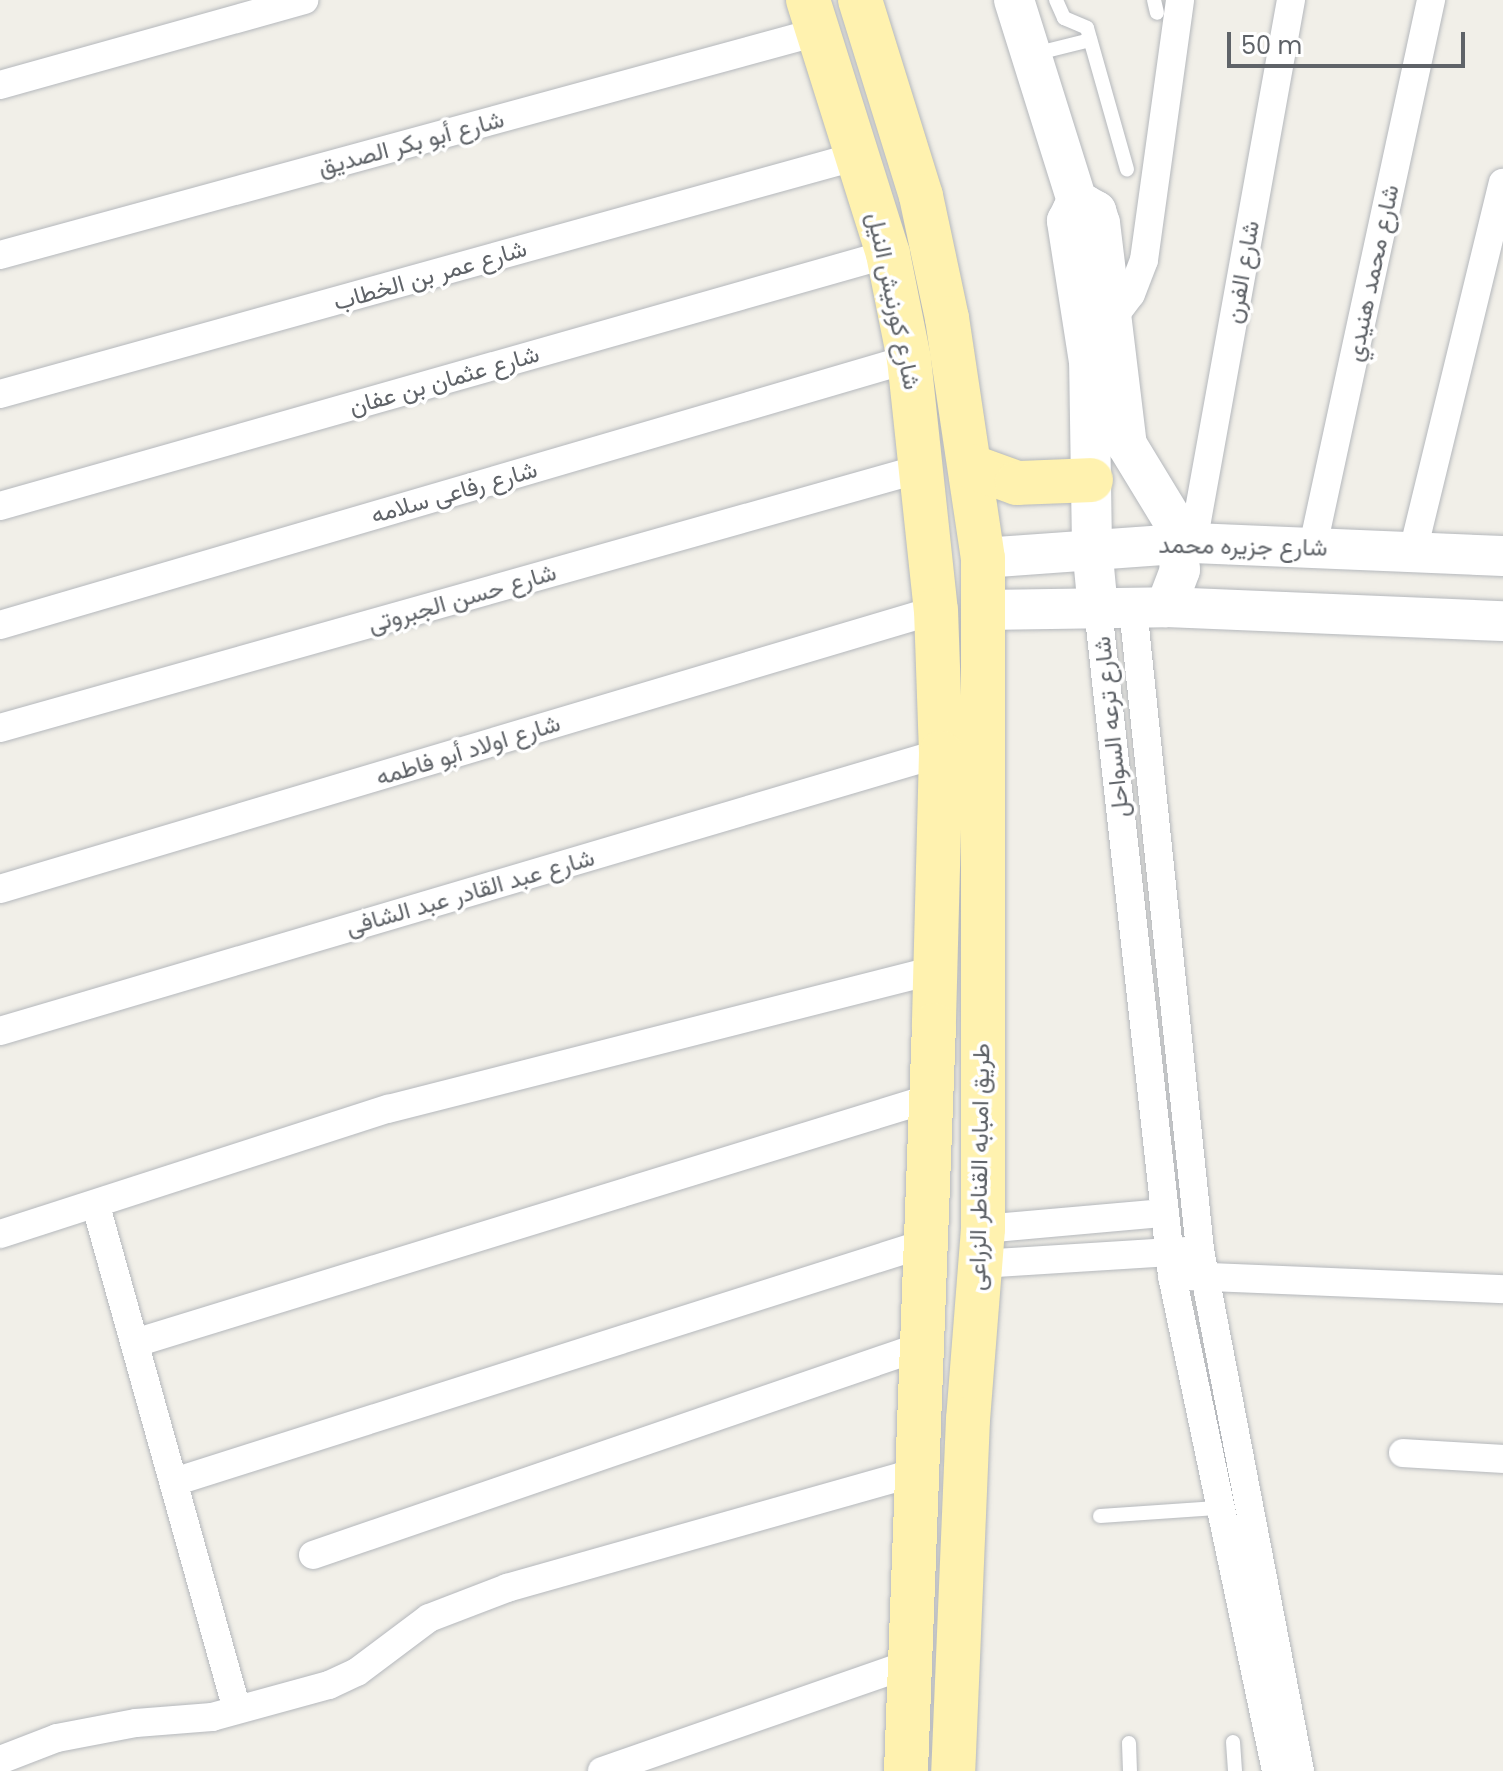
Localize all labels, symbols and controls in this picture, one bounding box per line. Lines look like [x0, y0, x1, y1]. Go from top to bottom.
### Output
scale bar [1231, 16, 1469, 66]
text: 50 m [1241, 29, 1302, 62]
street label: شارع أبو بكر الصديق [315, 104, 507, 182]
street label: شارع محمد هنيدي [1339, 182, 1405, 364]
street label: شارع كورنيش النيل [861, 210, 927, 392]
street label: شارع الفرن [1219, 218, 1265, 326]
street label: شارع عمر بن الخطاب [330, 234, 530, 316]
street label: شارع عثمان بن عفان [346, 339, 542, 421]
street label: شارع رفاعى سلامه [368, 455, 540, 529]
street label: شارع جزيره محمد [1158, 530, 1328, 562]
street label: شارع حسن الجبروتى [365, 557, 559, 639]
street label: شارع ترعه السواحل [1087, 635, 1135, 819]
street label: شارع اولاد أبو فاطمه [372, 708, 564, 792]
street label: شارع عبد القادر عبد الشافى [342, 843, 598, 941]
street label: طريق امبابه القناطر الزراعى [962, 1043, 996, 1291]

